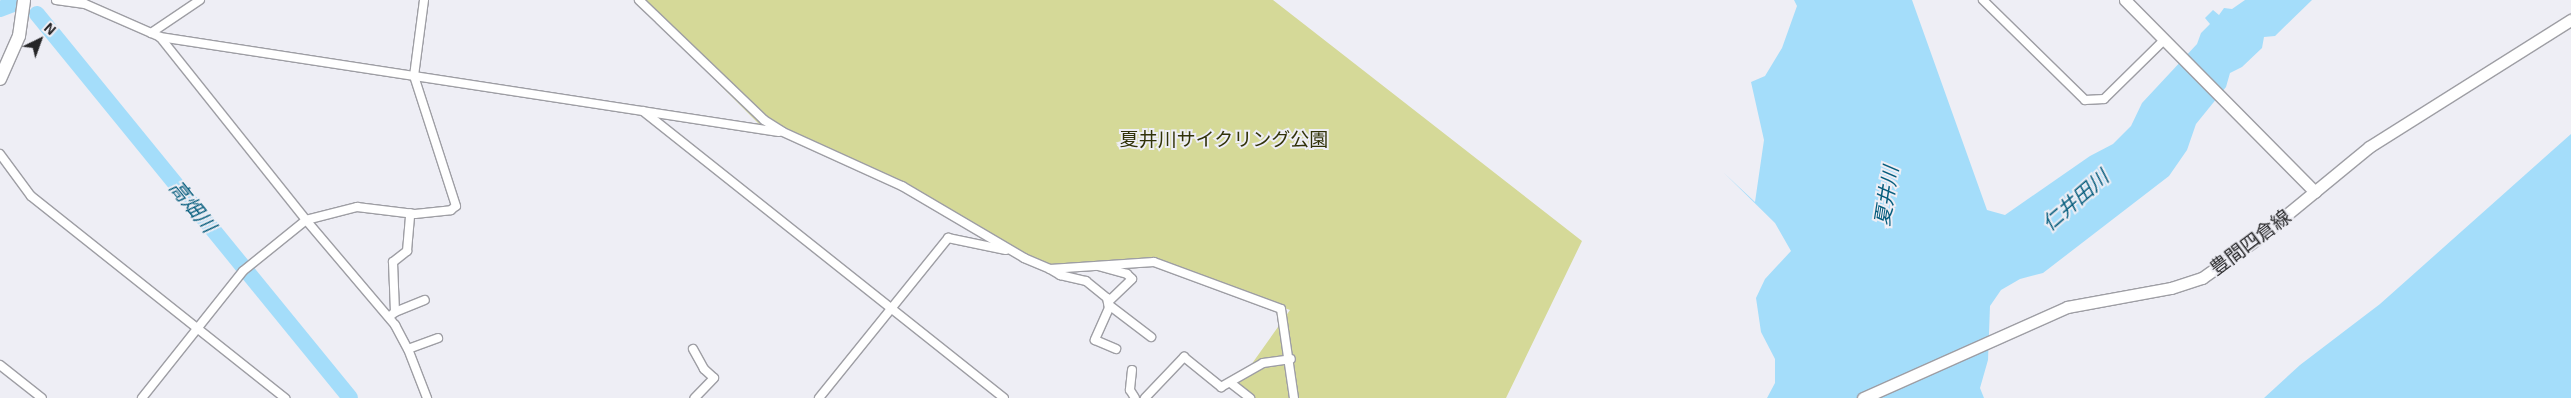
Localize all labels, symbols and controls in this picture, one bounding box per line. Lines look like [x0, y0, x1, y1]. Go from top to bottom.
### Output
north arrow [15, 15, 65, 65]
text: N [41, 19, 60, 38]
park label: 夏井川サイクリング公園 [1120, 128, 1328, 150]
water label: 夏井川 [1869, 164, 1903, 228]
water label: 仁井田川 [2037, 165, 2113, 235]
water label: 高畑川 [165, 175, 221, 237]
street label: 豊間四倉線 [2205, 204, 2295, 280]

